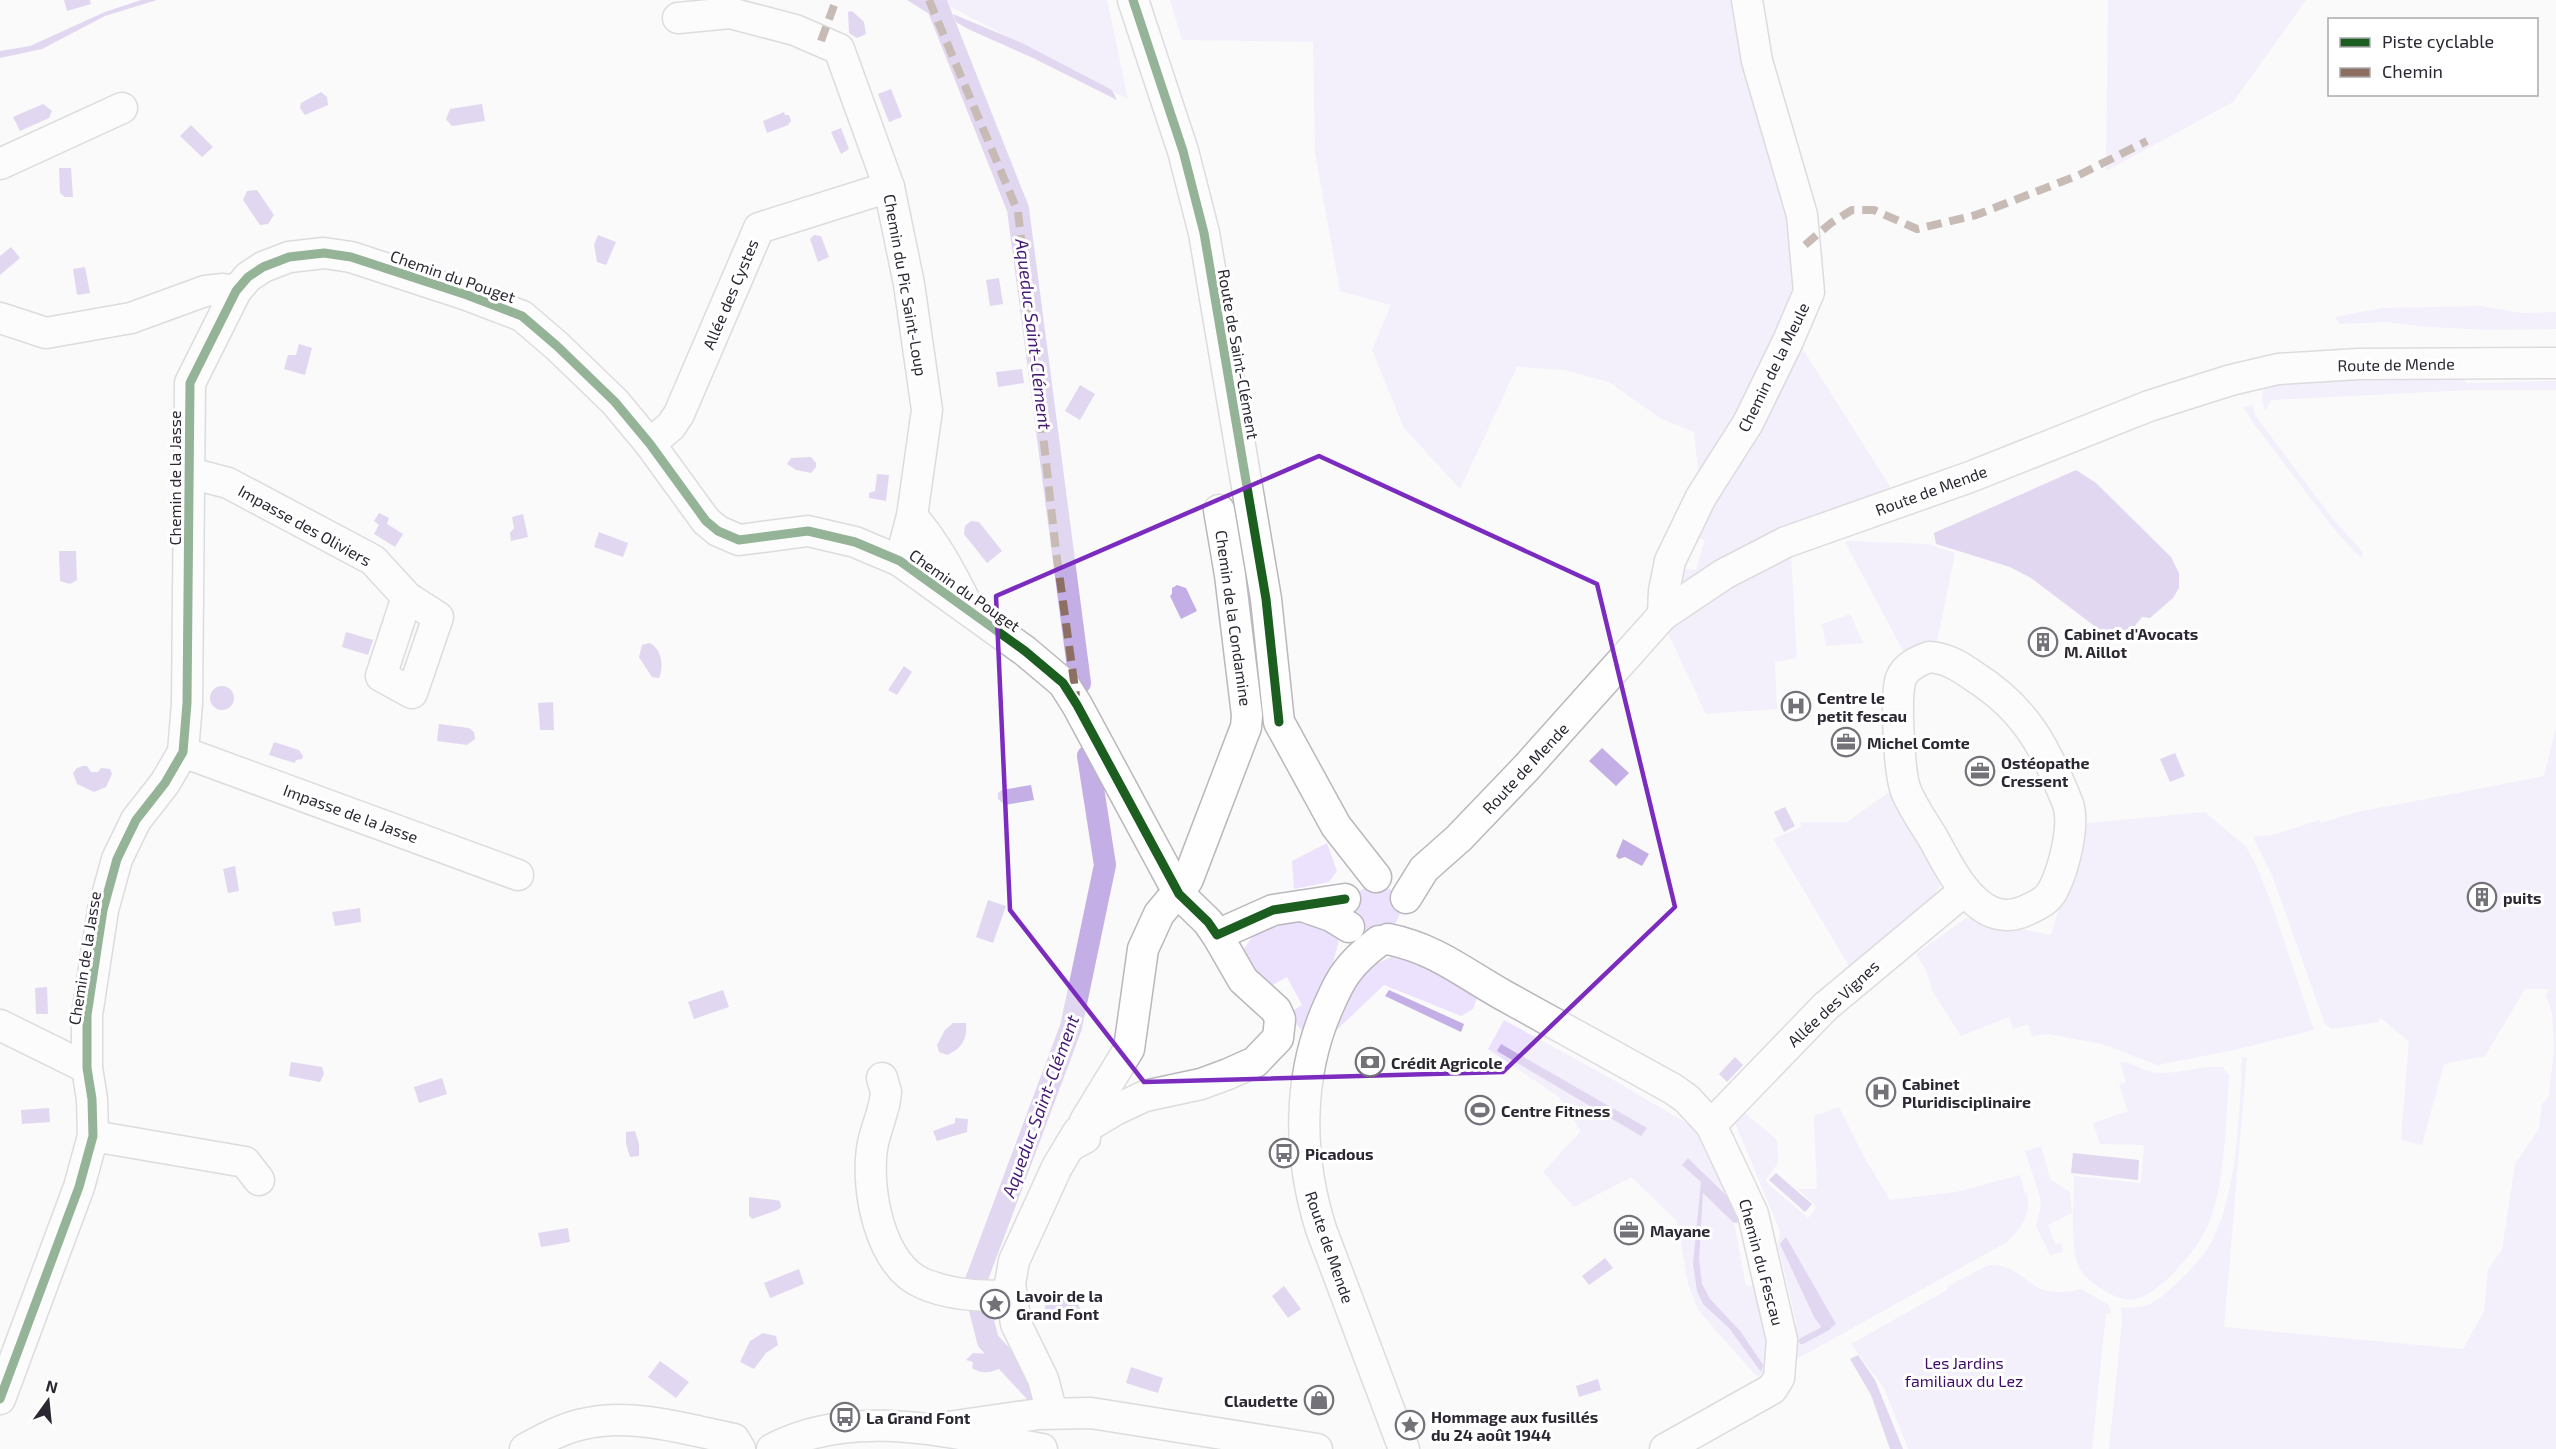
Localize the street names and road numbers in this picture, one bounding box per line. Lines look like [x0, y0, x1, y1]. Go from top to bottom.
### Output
street label: Chemin du Pic Saint-Loup [881, 193, 931, 377]
street label: Allée des Cystes [698, 236, 762, 352]
street label: Chemin du Pouget [388, 246, 518, 306]
street label: Route de Saint-Clément [1215, 267, 1263, 441]
street label: Chemin de la Meule [1733, 299, 1813, 435]
street label: Route de Mende [2337, 353, 2455, 375]
street label: Chemin de la Jasse [165, 410, 184, 546]
street label: Route de Mende [1873, 461, 1989, 519]
street label: Impasse des Oliviers [235, 481, 375, 569]
street label: Chemin de la Condamine [1212, 529, 1256, 707]
street label: Chemin du Pouget [906, 545, 1024, 635]
street label: Route de Mende [1478, 719, 1572, 817]
street label: Impasse de la Jasse [281, 780, 421, 846]
street label: Chemin de la Jasse [64, 890, 104, 1026]
street label: Allée des Vignes [1783, 956, 1883, 1050]
street label: Route de Mende [1302, 1188, 1358, 1306]
street label: Chemin du Fescau [1736, 1196, 1788, 1328]

